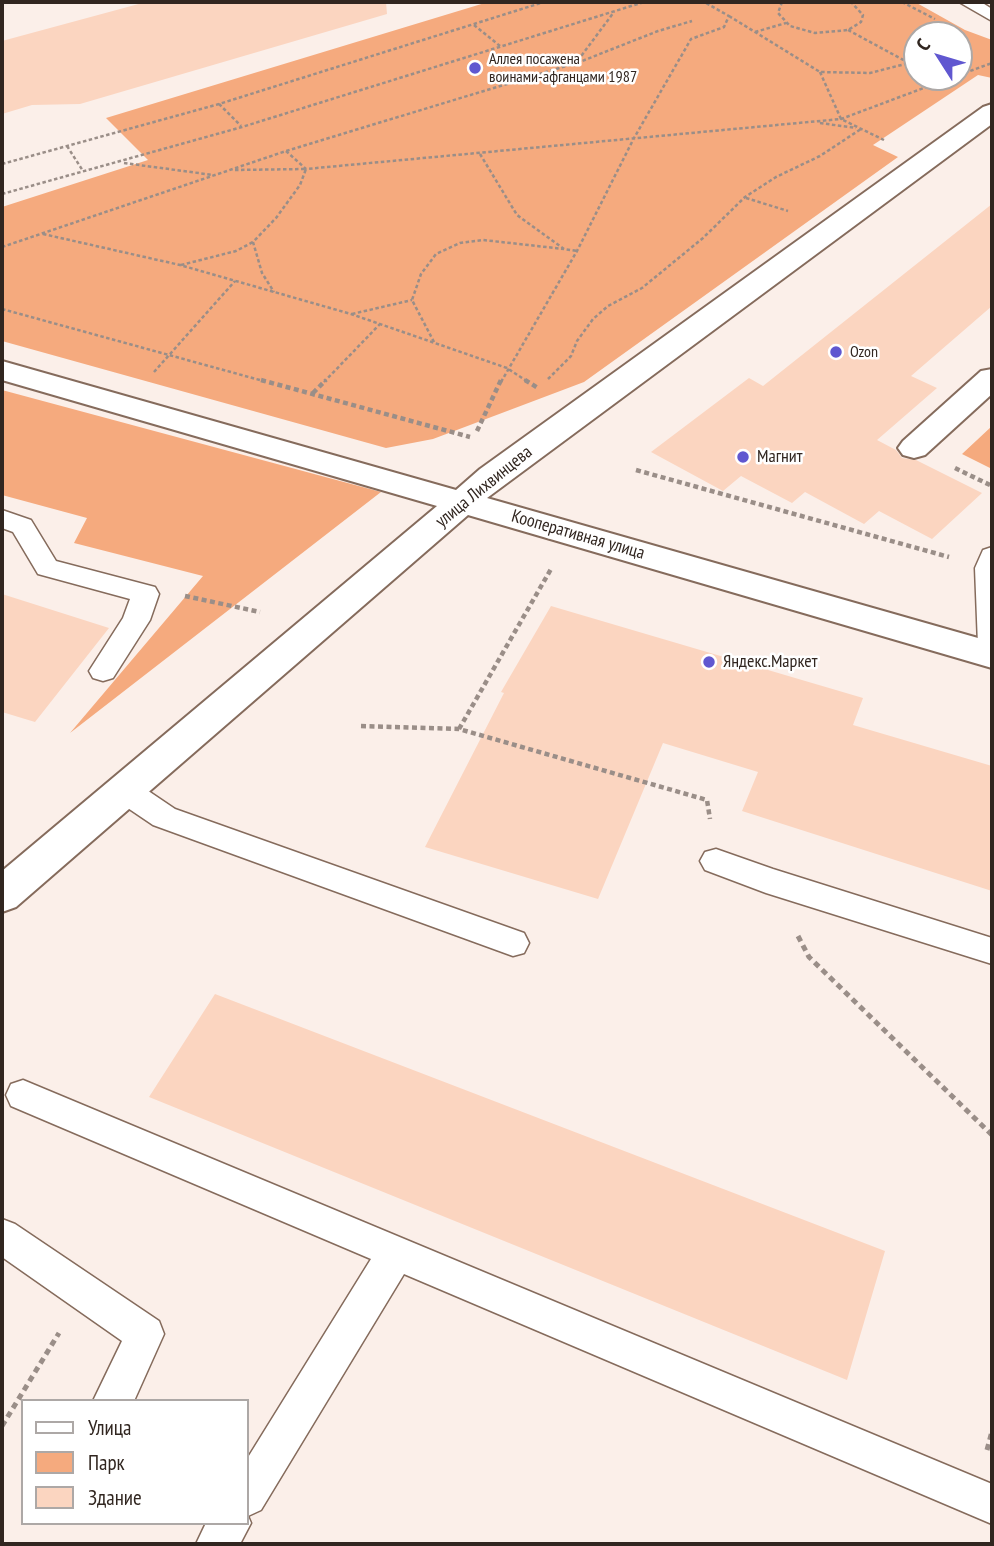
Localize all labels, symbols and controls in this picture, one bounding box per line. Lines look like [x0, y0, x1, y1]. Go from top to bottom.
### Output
north arrow [903, 21, 973, 91]
text: С [911, 34, 935, 55]
place label: Аллея посажена воинами-афганцами 1987 [489, 49, 637, 87]
marker: Аллея посажена воинами-афганцами 1987 [467, 60, 483, 76]
place label: Ozon [850, 342, 878, 362]
marker: Ozon [828, 344, 844, 360]
street label: улица Лихвинцева [431, 442, 537, 532]
place label: Магнит [757, 446, 802, 468]
marker: Магнит [735, 449, 751, 465]
street label: Кооперативная улица [509, 506, 647, 564]
place label: Яндекс.Маркет [723, 651, 817, 673]
marker: Яндекс.Маркет [701, 654, 717, 670]
legend [21, 1399, 248, 1525]
text: Улица [88, 1414, 131, 1441]
text: Парк [88, 1449, 125, 1476]
text: Здание [88, 1484, 142, 1511]

